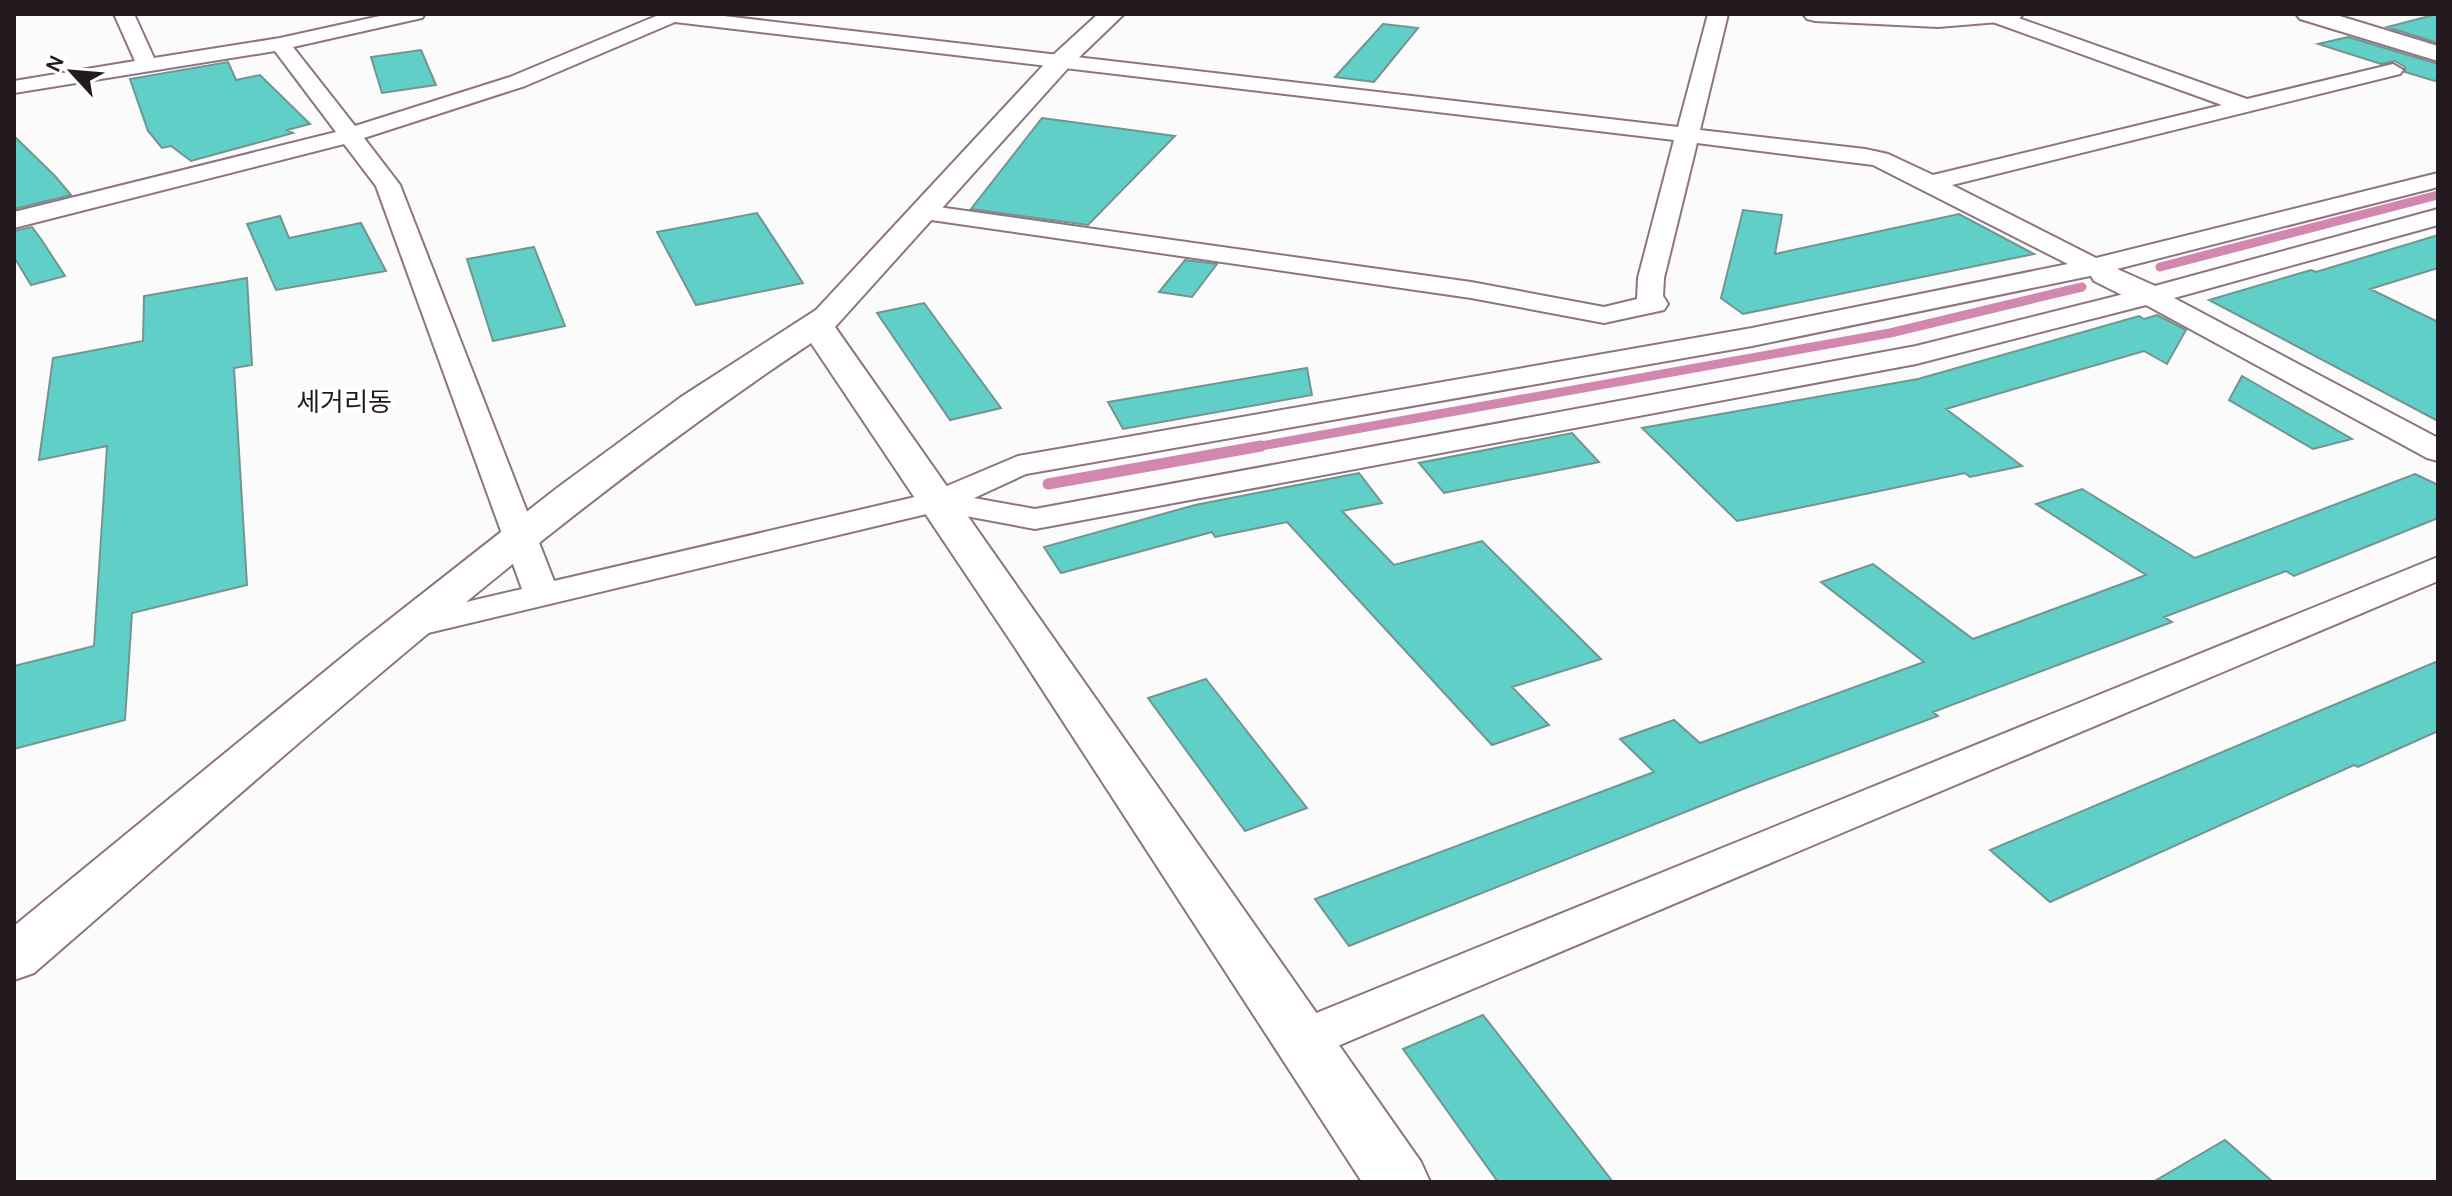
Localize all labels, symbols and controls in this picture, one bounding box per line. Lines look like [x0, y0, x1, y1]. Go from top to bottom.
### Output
north arrow [32, 32, 112, 112]
text: N [40, 51, 70, 76]
district label: 세거리동 [296, 387, 392, 418]

